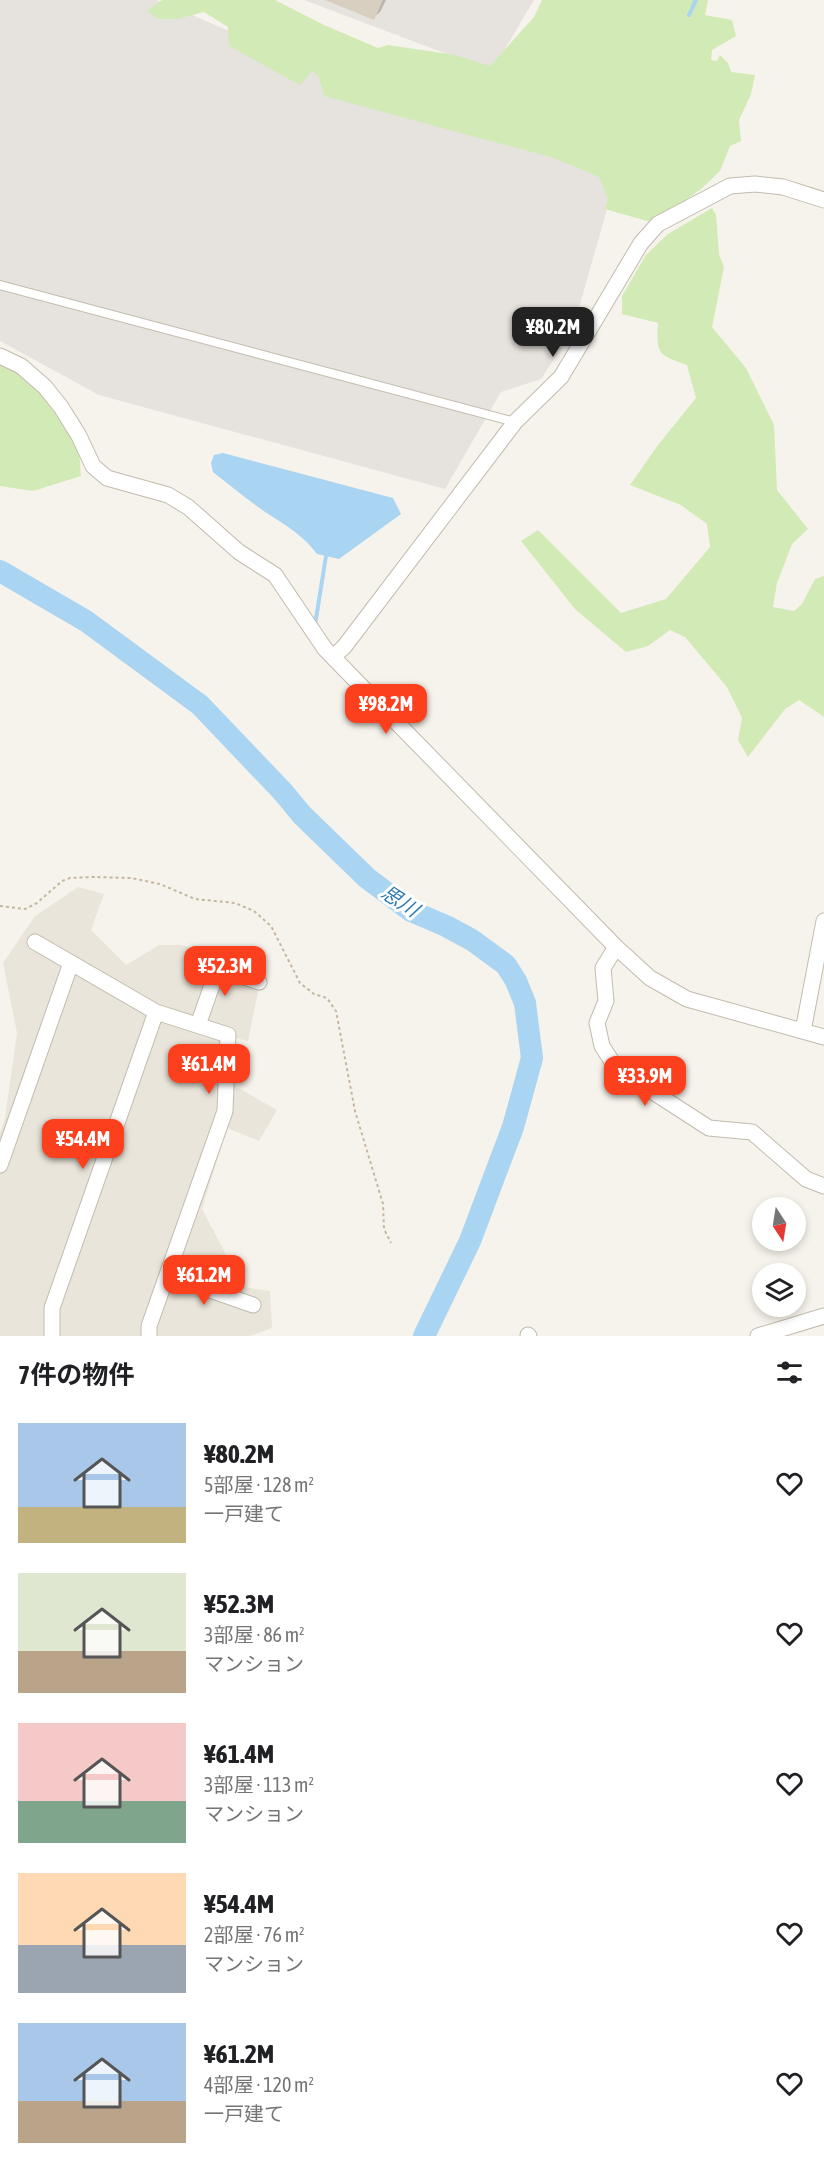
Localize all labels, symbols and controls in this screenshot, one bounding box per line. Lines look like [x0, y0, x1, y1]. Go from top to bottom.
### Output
pin: ¥80.2M [504, 307, 602, 358]
text: ¥80.2M [526, 315, 580, 338]
pin: ¥98.2M [337, 684, 435, 735]
text: ¥98.2M [359, 692, 413, 715]
water label: 思川 [377, 880, 425, 922]
pin: ¥52.3M [176, 946, 274, 997]
text: ¥52.3M [198, 954, 252, 977]
pin: ¥61.4M [160, 1044, 258, 1095]
text: ¥61.4M [182, 1052, 236, 1075]
pin: ¥33.9M [596, 1056, 694, 1107]
text: ¥33.9M [618, 1064, 672, 1087]
pin: ¥54.4M [34, 1119, 132, 1170]
text: ¥54.4M [56, 1127, 110, 1150]
north arrow [752, 1197, 806, 1251]
map controls [752, 1197, 806, 1317]
pin: ¥61.2M [155, 1255, 253, 1306]
text: ¥61.2M [177, 1263, 231, 1286]
button: layers [752, 1263, 806, 1317]
icon: filters [773, 1356, 806, 1389]
text: 7件の物件 [18, 1360, 134, 1390]
text: ¥80.2M [204, 1439, 274, 1469]
icon: home [66, 1447, 138, 1519]
icon: heart [773, 1467, 806, 1500]
text: 5部屋 · 128 m² [204, 1473, 314, 1496]
text: 一戸建て [204, 1502, 284, 1525]
text: ¥52.3M [204, 1589, 274, 1619]
icon: home [66, 1597, 138, 1669]
icon: heart [773, 1617, 806, 1650]
text: 3部屋 · 86 m² [204, 1623, 305, 1646]
text: マンション [204, 1652, 304, 1675]
text: ¥61.4M [204, 1739, 274, 1769]
icon: home [66, 1747, 138, 1819]
icon: heart [773, 1767, 806, 1800]
text: 3部屋 · 113 m² [204, 1773, 314, 1796]
text: マンション [204, 1802, 304, 1825]
text: ¥54.4M [204, 1889, 274, 1919]
icon: home [66, 1897, 138, 1969]
icon: heart [773, 1917, 806, 1950]
text: 2部屋 · 76 m² [204, 1923, 305, 1946]
text: マンション [204, 1952, 304, 1975]
text: ¥61.2M [204, 2039, 274, 2069]
icon: home [66, 2047, 138, 2119]
icon: heart [773, 2067, 806, 2100]
text: 4部屋 · 120 m² [204, 2073, 314, 2096]
text: 一戸建て [204, 2102, 284, 2125]

